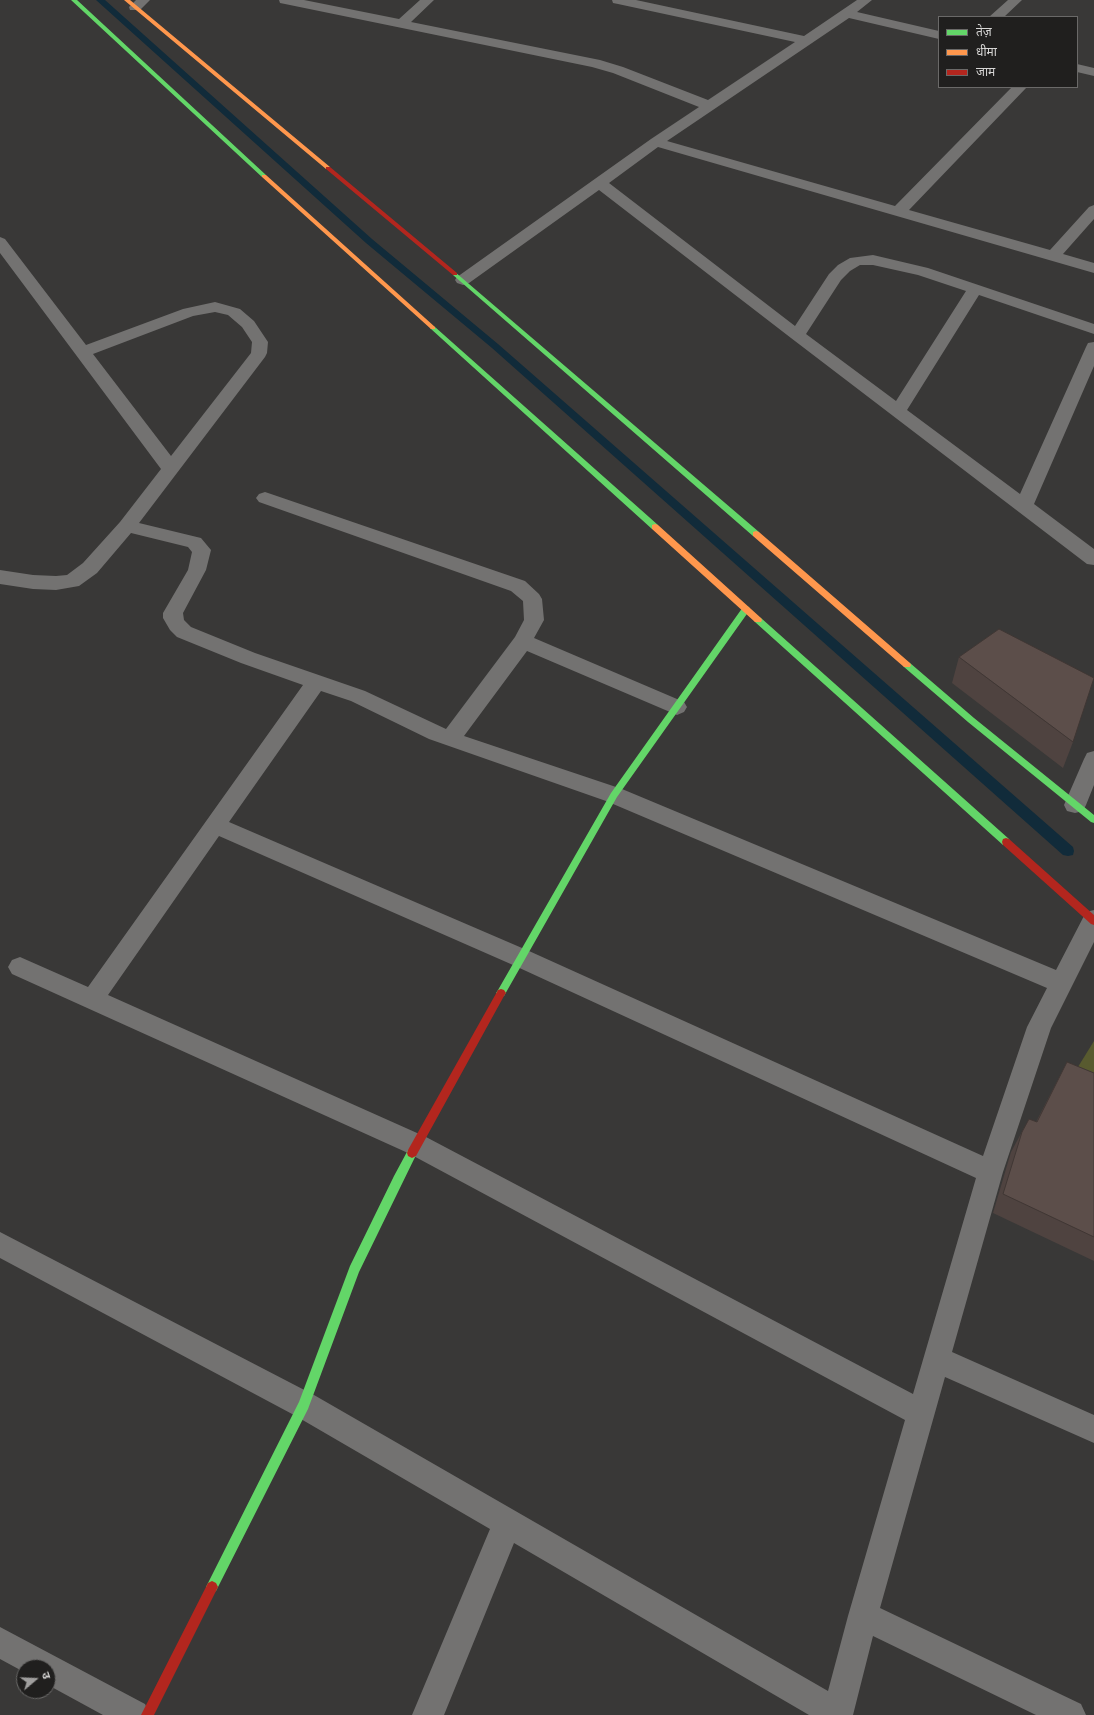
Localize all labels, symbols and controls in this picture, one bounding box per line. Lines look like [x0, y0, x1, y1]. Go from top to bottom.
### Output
legend [938, 16, 1078, 88]
text: तेज़ [976, 23, 992, 40]
text: धीमा [976, 43, 997, 60]
text: जाम [976, 63, 995, 80]
north arrow [16, 1659, 56, 1699]
text: उ [39, 1670, 55, 1681]

